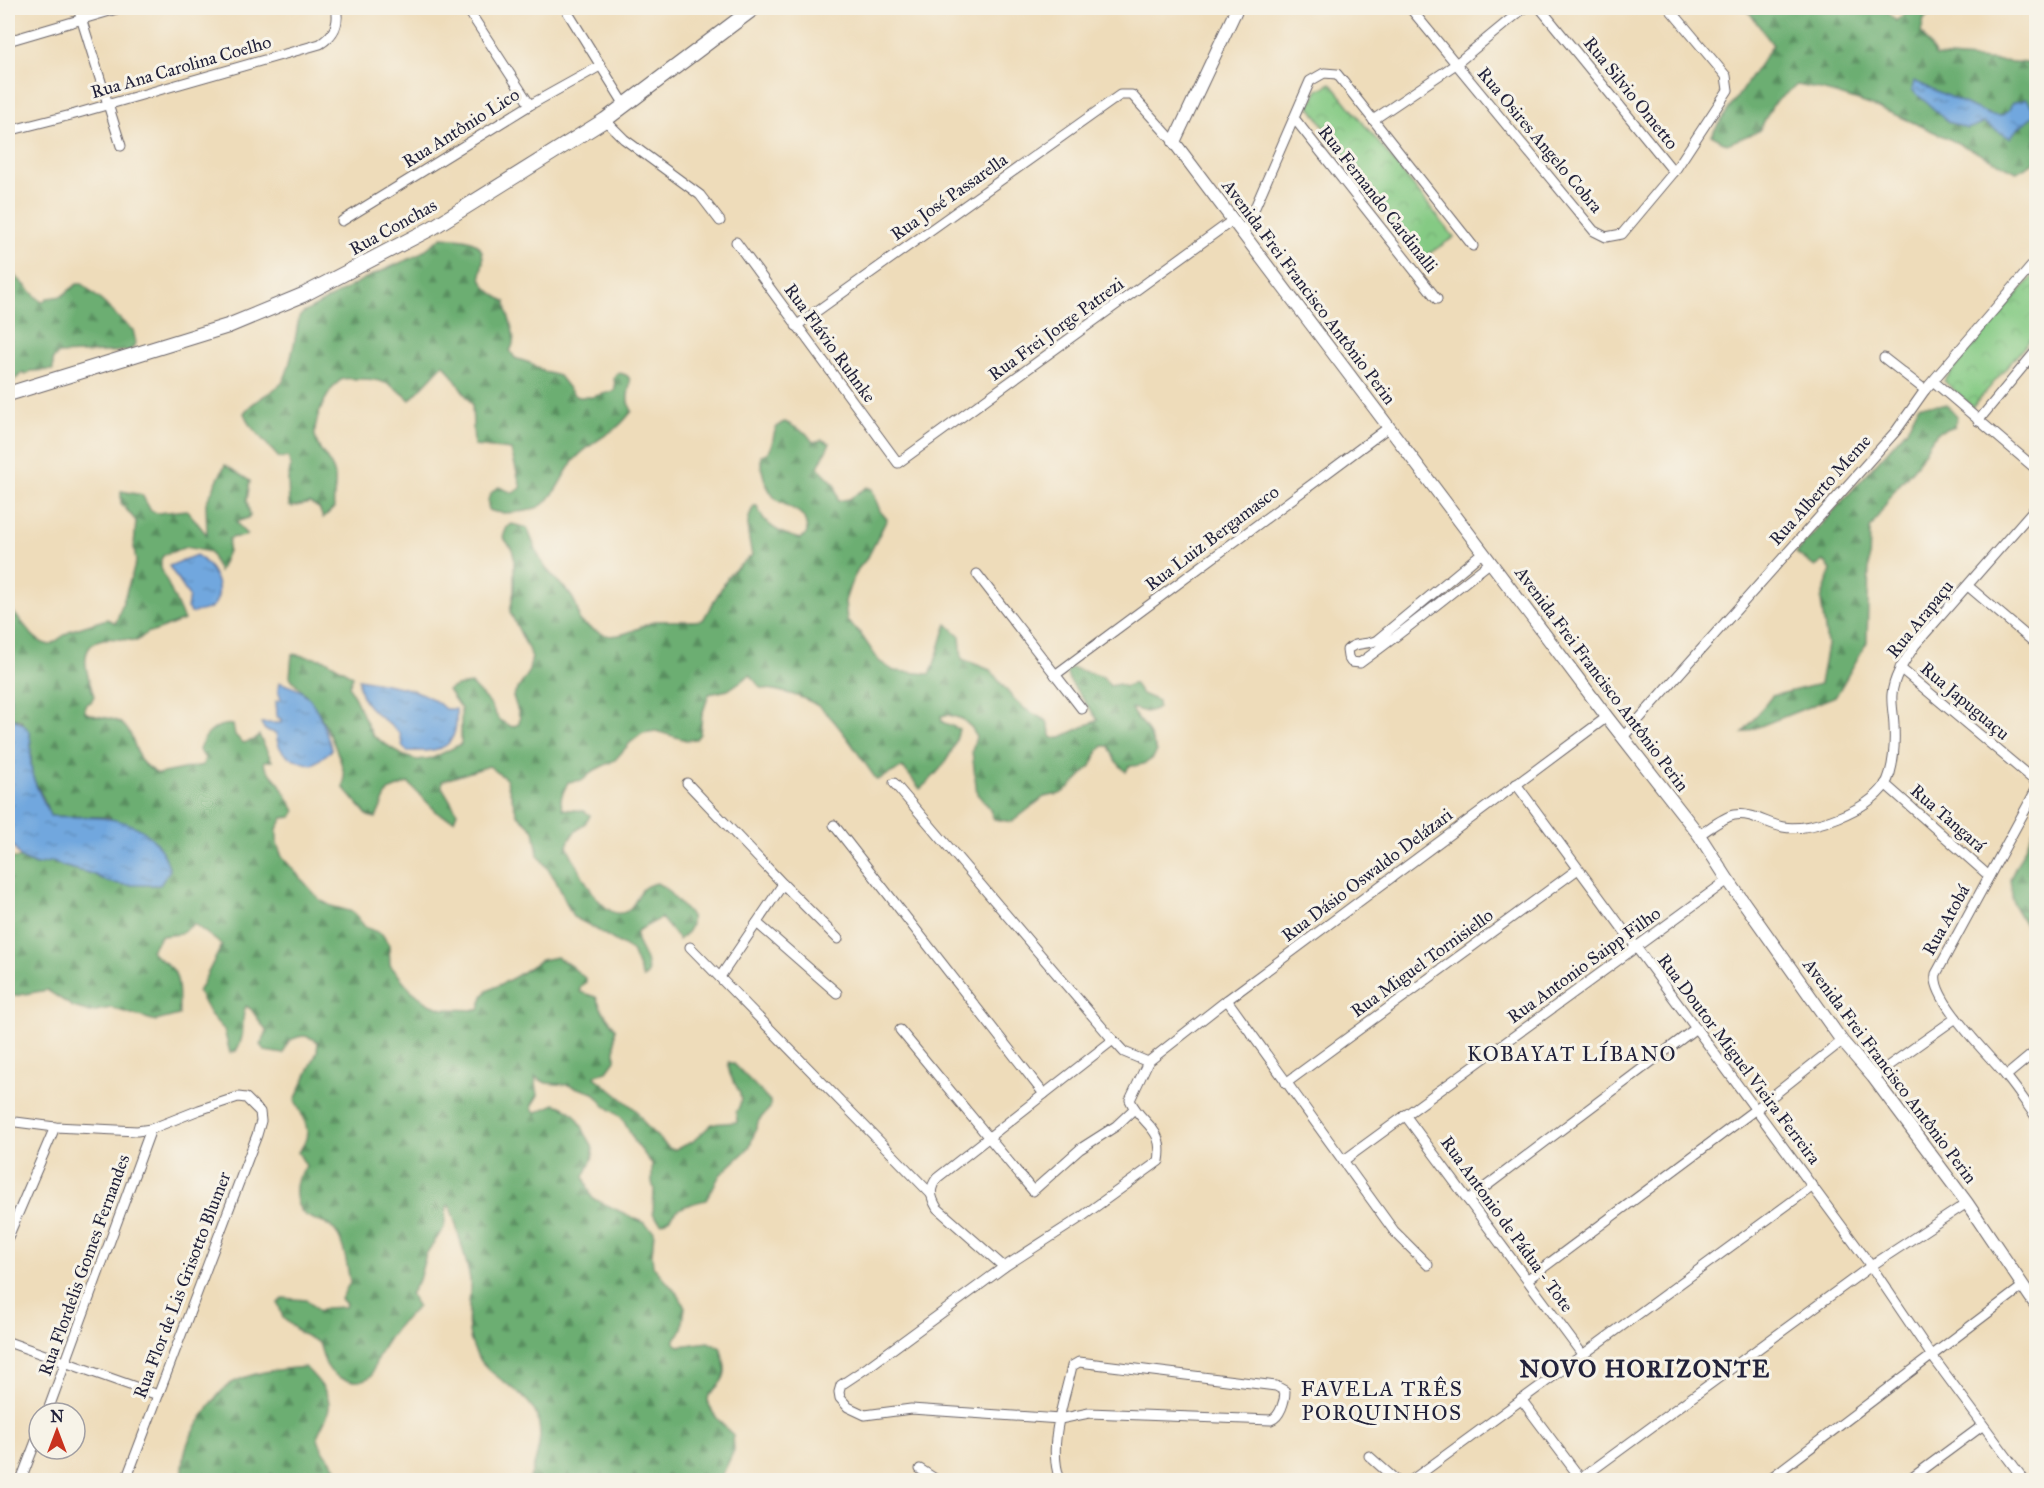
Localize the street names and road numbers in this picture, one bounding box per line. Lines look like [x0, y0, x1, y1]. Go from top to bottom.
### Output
street label: Rua Ana Carolina Coelho [88, 31, 274, 103]
street label: Rua Silvio Ometto [1579, 32, 1683, 154]
street label: Rua Osires Angelo Cobra [1472, 63, 1608, 218]
street label: Rua Antônio Lico [399, 83, 523, 173]
street label: Rua Fernando Cardinalli [1314, 121, 1442, 277]
street label: Rua José Passarella [886, 148, 1012, 246]
street label: Avenida Frei Francisco Antônio Perin [1217, 174, 1401, 409]
street label: Rua Conchas [345, 194, 441, 260]
street label: Rua Frei Jorge Patrezi [984, 273, 1129, 386]
street label: Rua Flávio Ruhnke [779, 279, 881, 407]
street label: Rua Alberto Meme [1765, 430, 1875, 550]
street label: Rua Luiz Bergamasco [1141, 481, 1284, 596]
street label: Avenida Frei Francisco Antônio Perin [1510, 561, 1694, 796]
street label: Rua Arapaçu [1882, 575, 1958, 662]
street label: Rua Japuguaçu [1915, 657, 2014, 746]
street label: Rua Tangará [1905, 779, 1990, 858]
street label: Rua Dásio Oswaldo Delázari [1277, 804, 1457, 946]
street label: Rua Atobá [1918, 880, 1975, 959]
street label: Rua Antonio Saipp Filho [1503, 902, 1665, 1028]
street label: Rua Miguel Tornisiello [1346, 904, 1498, 1023]
street label: Rua Doutor Miguel Vieira Ferreira [1652, 949, 1826, 1169]
street label: Avenida Frei Francisco Antônio Perin [1798, 953, 1982, 1188]
street label: Rua Antonio de Pádua - Tote [1436, 1132, 1578, 1316]
street label: Rua Flordelis Gomes Fernandes [34, 1151, 134, 1379]
street label: Rua Flor de Lis Grisotto Blumer [129, 1168, 236, 1401]

